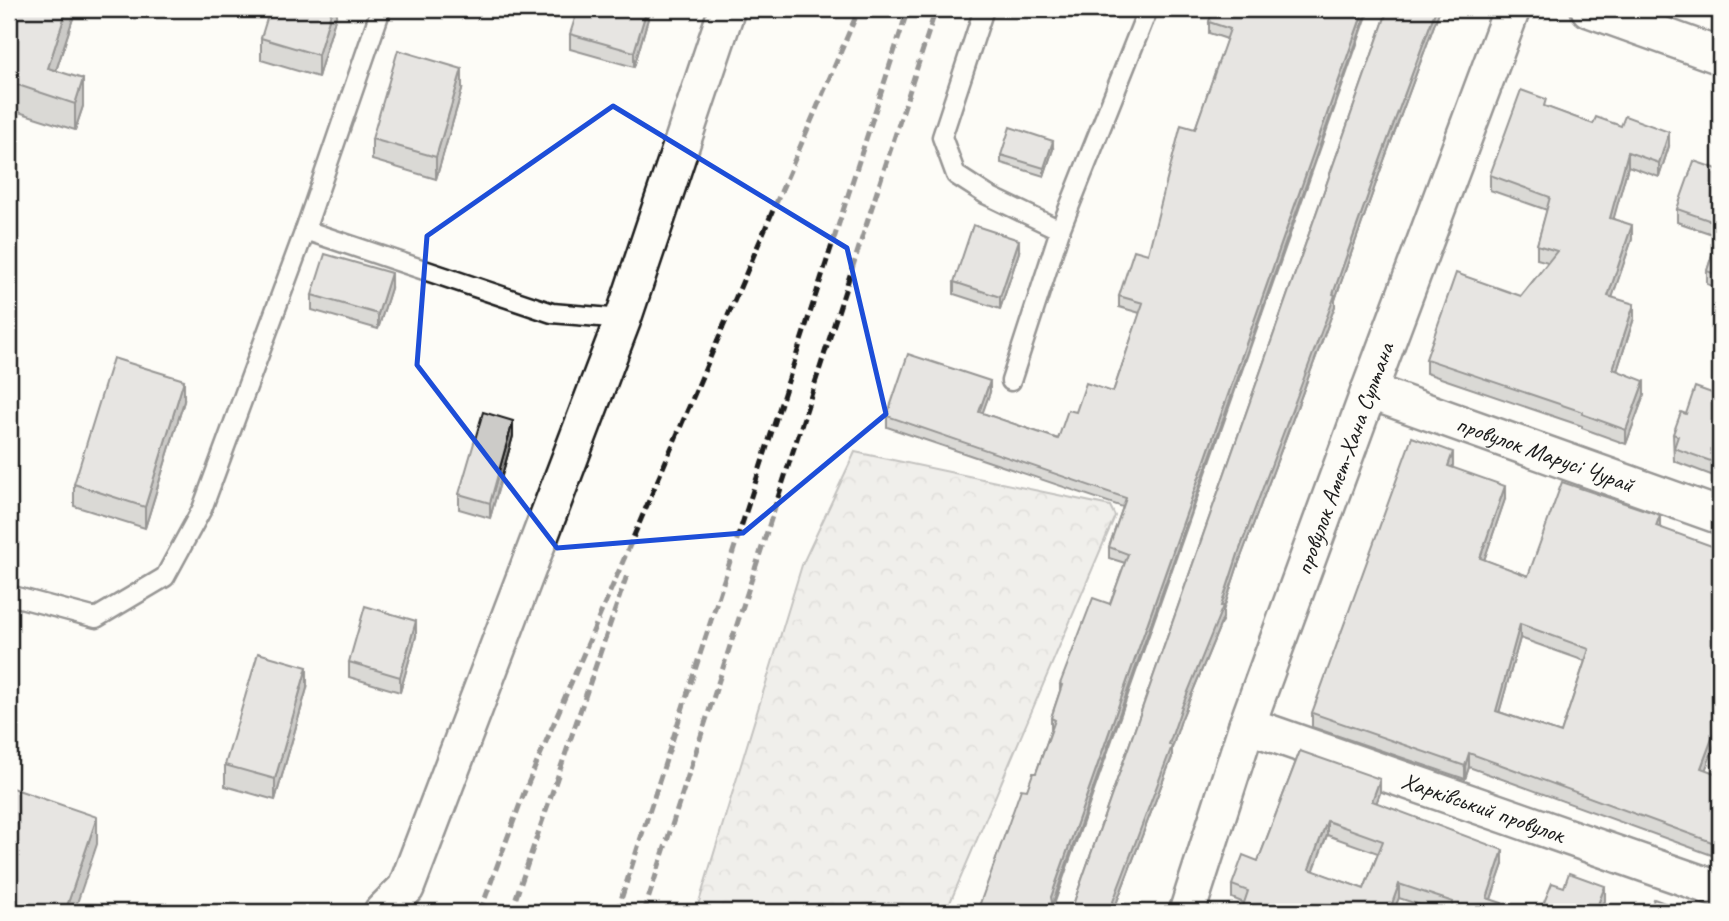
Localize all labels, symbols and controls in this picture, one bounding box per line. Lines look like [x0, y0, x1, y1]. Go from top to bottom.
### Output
street label: провулок Амет-Хана Султана [1288, 337, 1401, 579]
street label: провулок Марусі Чурай [1452, 408, 1640, 500]
street label: Харківський провулок [1398, 765, 1570, 850]

